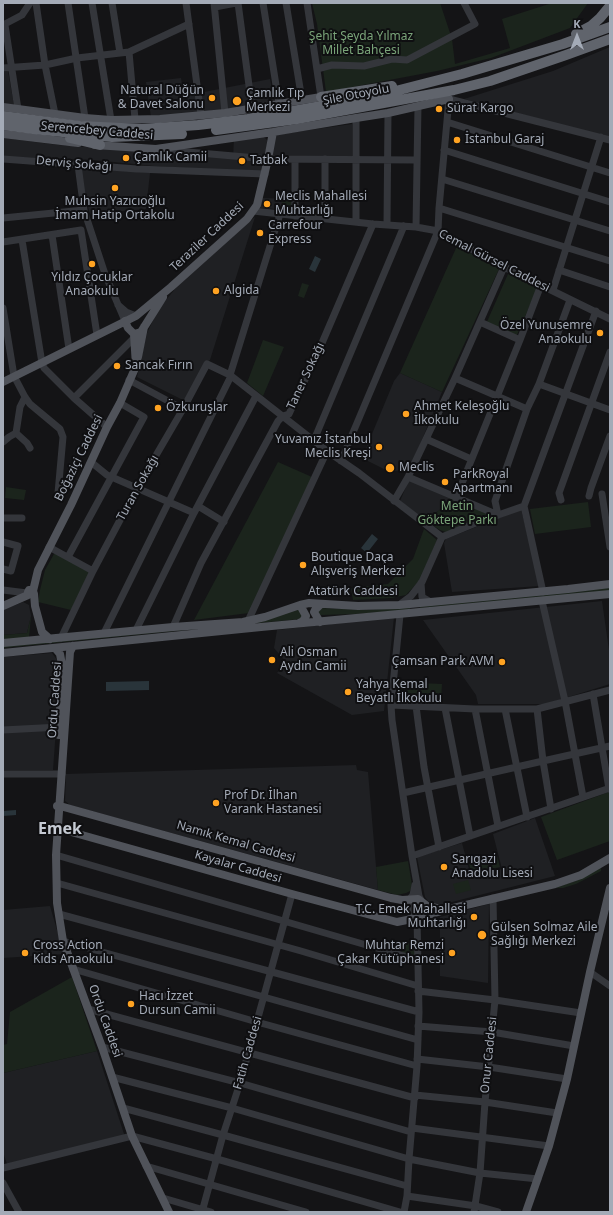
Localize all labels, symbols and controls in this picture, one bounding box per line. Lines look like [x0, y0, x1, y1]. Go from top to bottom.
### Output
north arrow [557, 16, 597, 56]
text: K [573, 16, 581, 31]
park label: Şehit Şeyda Yılmaz Millet Bahçesi [309, 30, 413, 58]
street label: Şile Otoyolu [322, 82, 390, 108]
place label: Natural Düğün & Davet Salonu [118, 84, 204, 112]
place label: Çamlık Tıp Merkezi [246, 87, 304, 115]
marker: Natural Düğün & Davet Salonu [207, 93, 217, 103]
marker: Çamlık Tıp Merkezi [231, 95, 243, 107]
place label: Sürat Kargo [447, 102, 514, 116]
marker: Sürat Kargo [434, 104, 444, 114]
street label: Serencebey Caddesi [40, 119, 154, 143]
place label: İstanbul Garaj [465, 133, 544, 147]
marker: İstanbul Garaj [452, 135, 462, 145]
place label: Çamlık Camii [134, 151, 207, 165]
marker: Çamlık Camii [121, 153, 131, 163]
street label: Derviş Sokağı [36, 154, 112, 174]
place label: Tatbak [250, 154, 287, 168]
marker: Tatbak [237, 156, 247, 166]
marker: Muhsin Yazıcıoğlu İmam Hatip Ortakolu [110, 183, 120, 193]
place label: Meclis Mahallesi Muhtarlığı [275, 190, 367, 218]
place label: Muhsin Yazıcıoğlu İmam Hatip Ortakolu [55, 195, 175, 223]
street label: Teraziler Caddesi [167, 199, 247, 275]
marker: Meclis Mahallesi Muhtarlığı [262, 199, 272, 209]
place label: Carrefour Express [268, 219, 323, 247]
street label: Cemal Gürsel Caddesi [436, 227, 552, 295]
marker: Carrefour Express [255, 228, 265, 238]
marker: Yıldız Çocuklar Anaokulu [87, 259, 97, 269]
place label: Yıldız Çocuklar Anaokulu [51, 271, 133, 299]
place label: Algida [224, 284, 259, 298]
marker: Algida [211, 286, 221, 296]
place label: Özel Yunusemre Anaokulu [500, 319, 592, 347]
marker: Özel Yunusemre Anaokulu [595, 328, 605, 338]
street label: Taner Sokağı [284, 340, 328, 412]
place label: Sancak Fırın [125, 359, 193, 373]
marker: Sancak Fırın [112, 361, 122, 371]
place label: Ahmet Keleşoğlu İlkokulu [414, 400, 509, 428]
place label: Özkuruşlar [166, 401, 228, 415]
marker: Özkuruşlar [153, 403, 163, 413]
marker: Ahmet Keleşoğlu İlkokulu [401, 409, 411, 419]
street label: Boğaziçi Caddesi [52, 412, 106, 504]
place label: Yuvamız İstanbul Meclis Kreşi [275, 433, 371, 461]
marker: Yuvamız İstanbul Meclis Kreşi [374, 442, 384, 452]
street label: Turan Sokağı [114, 453, 162, 523]
place label: Meclis [399, 461, 434, 475]
marker: Meclis [384, 462, 396, 474]
place label: ParkRoyal Apartmanı [453, 468, 513, 496]
marker: ParkRoyal Apartmanı [440, 477, 450, 487]
park label: Metin Göktepe Parkı [417, 500, 497, 528]
place label: Boutique Daça Alışveriş Merkezi [311, 551, 405, 579]
marker: Boutique Daça Alışveriş Merkezi [298, 560, 308, 570]
street label: Atatürk Caddesi [308, 585, 398, 599]
place label: Ali Osman Aydın Camii [280, 646, 347, 674]
marker: Ali Osman Aydın Camii [267, 655, 277, 665]
place label: Çamsan Park AVM [392, 655, 494, 669]
marker: Çamsan Park AVM [497, 657, 507, 667]
street label: Ordu Caddesi [45, 661, 65, 739]
place label: Yahya Kemal Beyatlı İlkokulu [356, 678, 442, 706]
marker: Yahya Kemal Beyatlı İlkokulu [343, 687, 353, 697]
place label: Prof Dr. İlhan Varank Hastanesi [224, 789, 322, 817]
marker: Prof Dr. İlhan Varank Hastanesi [211, 798, 221, 808]
street label: Namık Kemal Caddesi [175, 818, 297, 866]
district label: Emek [38, 819, 82, 839]
street label: Kayalar Caddesi [193, 848, 283, 886]
place label: Sarıgazi Anadolu Lisesi [452, 853, 533, 881]
marker: Sarıgazi Anadolu Lisesi [439, 862, 449, 872]
place label: T.C. Emek Mahallesi Muhtarlığı [356, 903, 466, 931]
marker: T.C. Emek Mahallesi Muhtarlığı [469, 912, 479, 922]
place label: Gülsen Solmaz Aile Sağlığı Merkezi [491, 921, 598, 949]
marker: Gülsen Solmaz Aile Sağlığı Merkezi [476, 929, 488, 941]
place label: Cross Action Kids Anaokulu [33, 939, 113, 967]
place label: Muhtar Remzi Çakar Kütüphanesi [337, 939, 444, 967]
marker: Cross Action Kids Anaokulu [20, 948, 30, 958]
marker: Muhtar Remzi Çakar Kütüphanesi [447, 948, 457, 958]
street label: Ordu Caddesi [85, 983, 125, 1059]
place label: Hacı İzzet Dursun Camii [139, 990, 216, 1018]
marker: Hacı İzzet Dursun Camii [126, 999, 136, 1009]
street label: Fatih Caddesi [231, 1015, 265, 1091]
street label: Onur Caddesi [478, 1016, 500, 1094]

